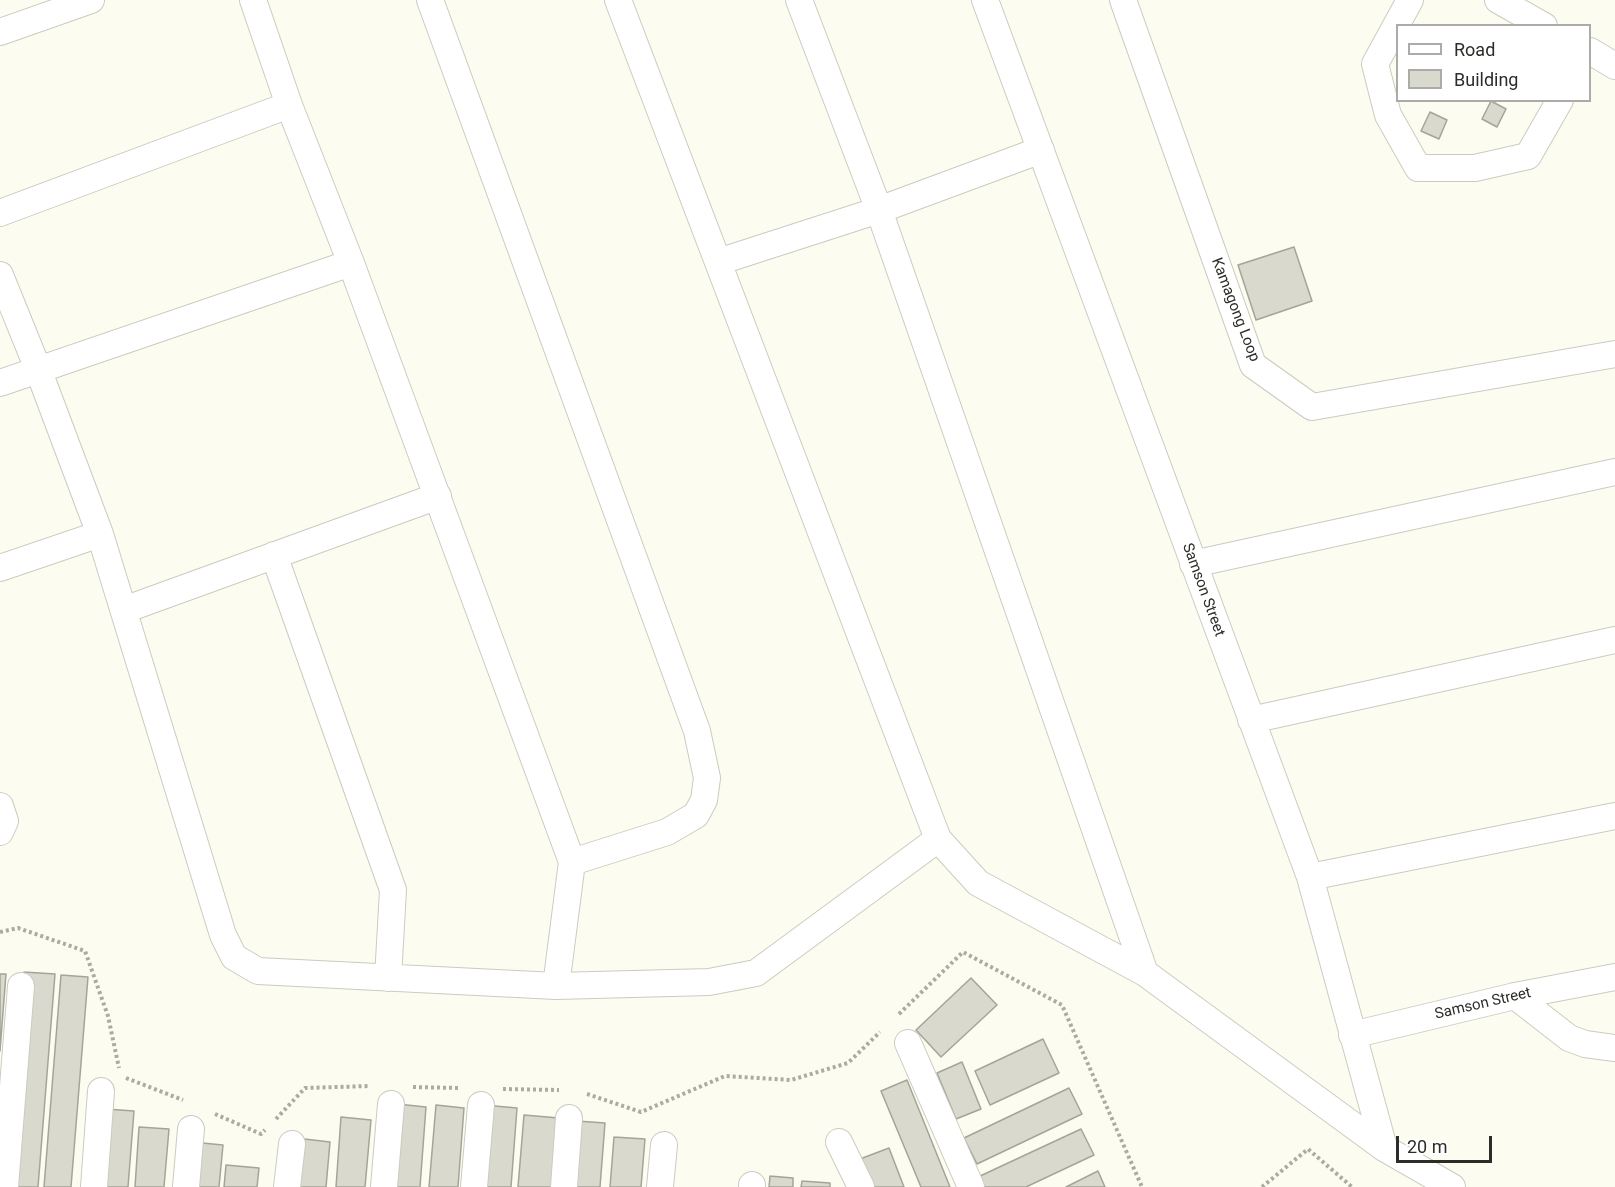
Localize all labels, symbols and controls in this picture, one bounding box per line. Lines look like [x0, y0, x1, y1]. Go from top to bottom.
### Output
legend [1396, 24, 1591, 102]
text: Road [1454, 39, 1495, 60]
text: Building [1454, 69, 1518, 90]
street label: Kamagong Loop [1207, 255, 1263, 365]
street label: Samson Street [1178, 541, 1228, 639]
street label: Samson Street [1433, 984, 1533, 1024]
scale bar [1399, 1124, 1495, 1162]
text: 20 m [1407, 1136, 1447, 1157]

